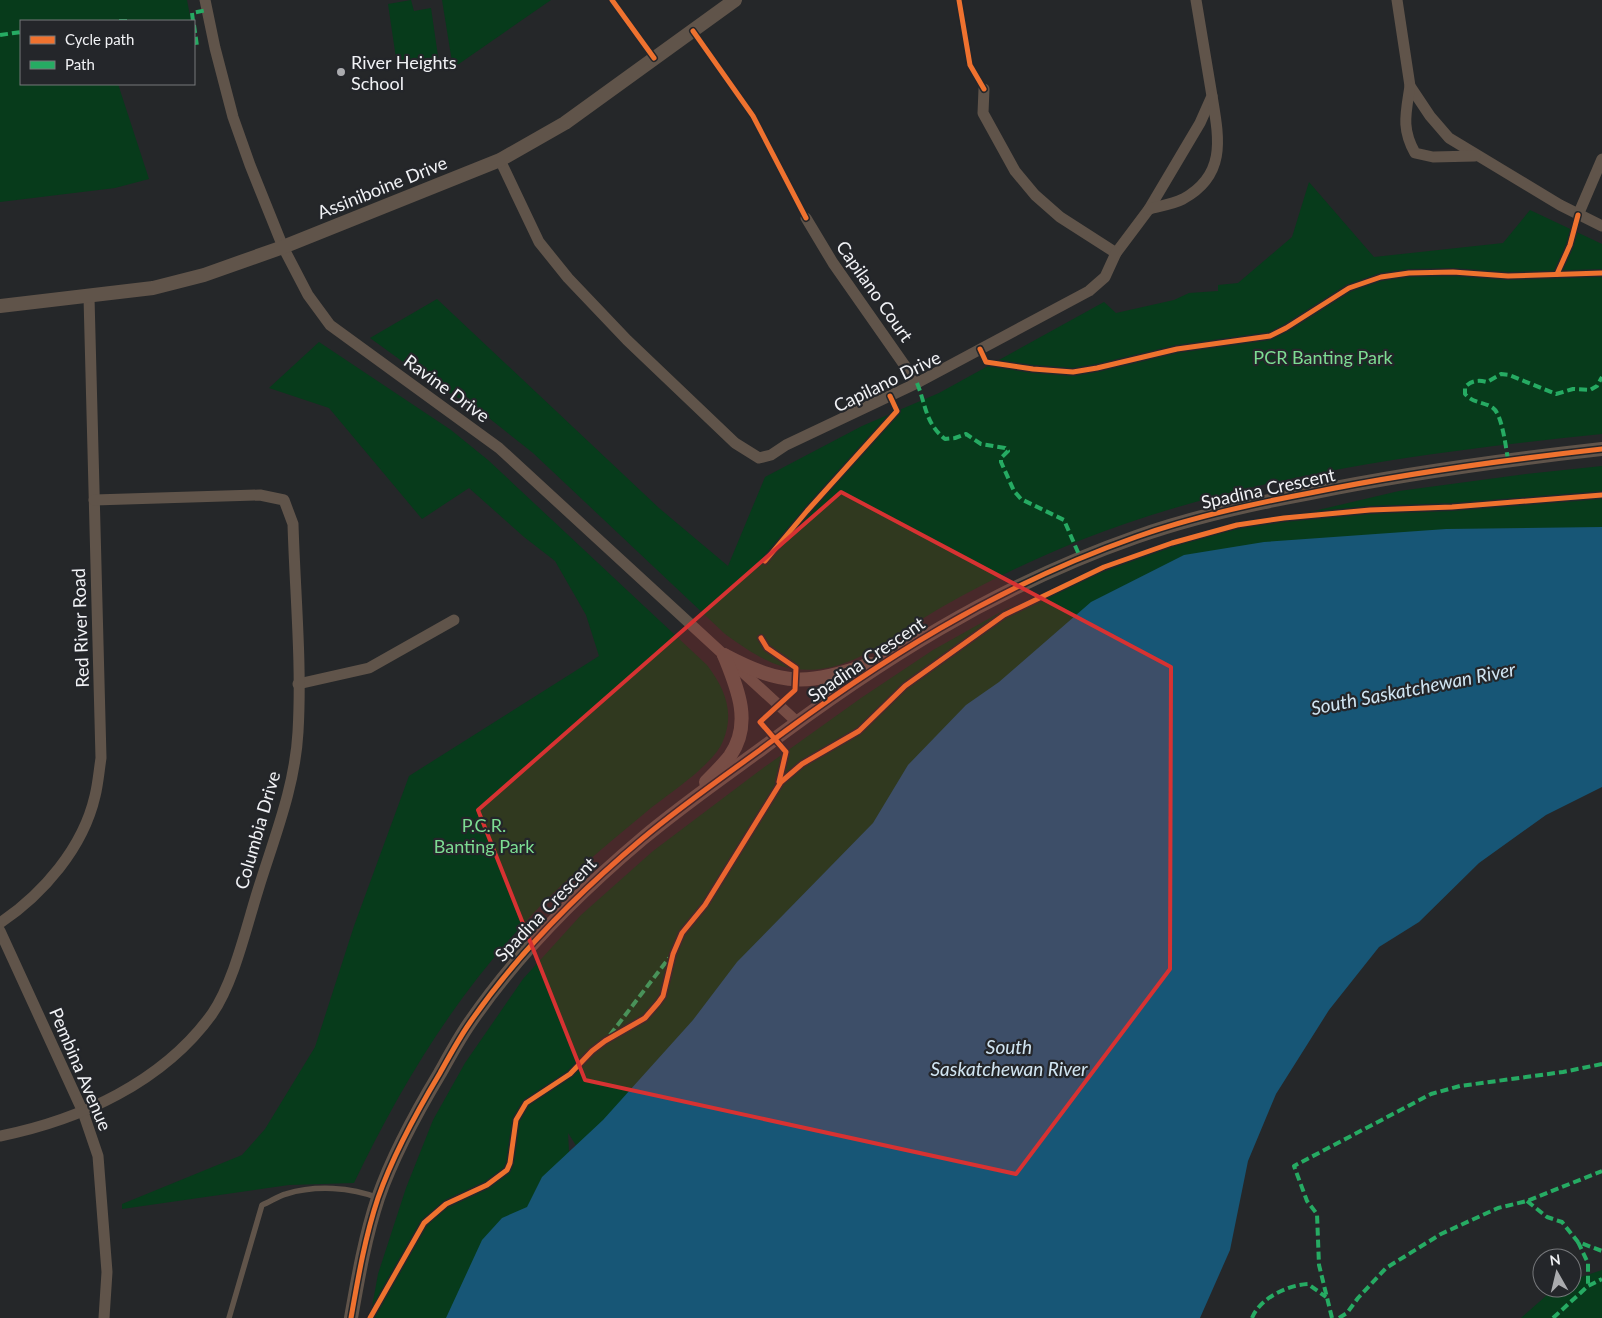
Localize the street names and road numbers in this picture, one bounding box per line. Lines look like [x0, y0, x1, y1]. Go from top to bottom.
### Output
street label: Assiniboine Drive [314, 151, 450, 223]
street label: Capilano Court [832, 236, 918, 346]
street label: Capilano Drive [830, 346, 944, 416]
street label: Ravine Drive [400, 350, 494, 426]
street label: Spadina Crescent [1199, 463, 1338, 513]
street label: Red River Road [67, 568, 93, 688]
street label: Spadina Crescent [803, 611, 929, 706]
street label: Columbia Drive [230, 768, 284, 892]
street label: Spadina Crescent [490, 852, 601, 966]
street label: Pembina Avenue [45, 1004, 117, 1134]

